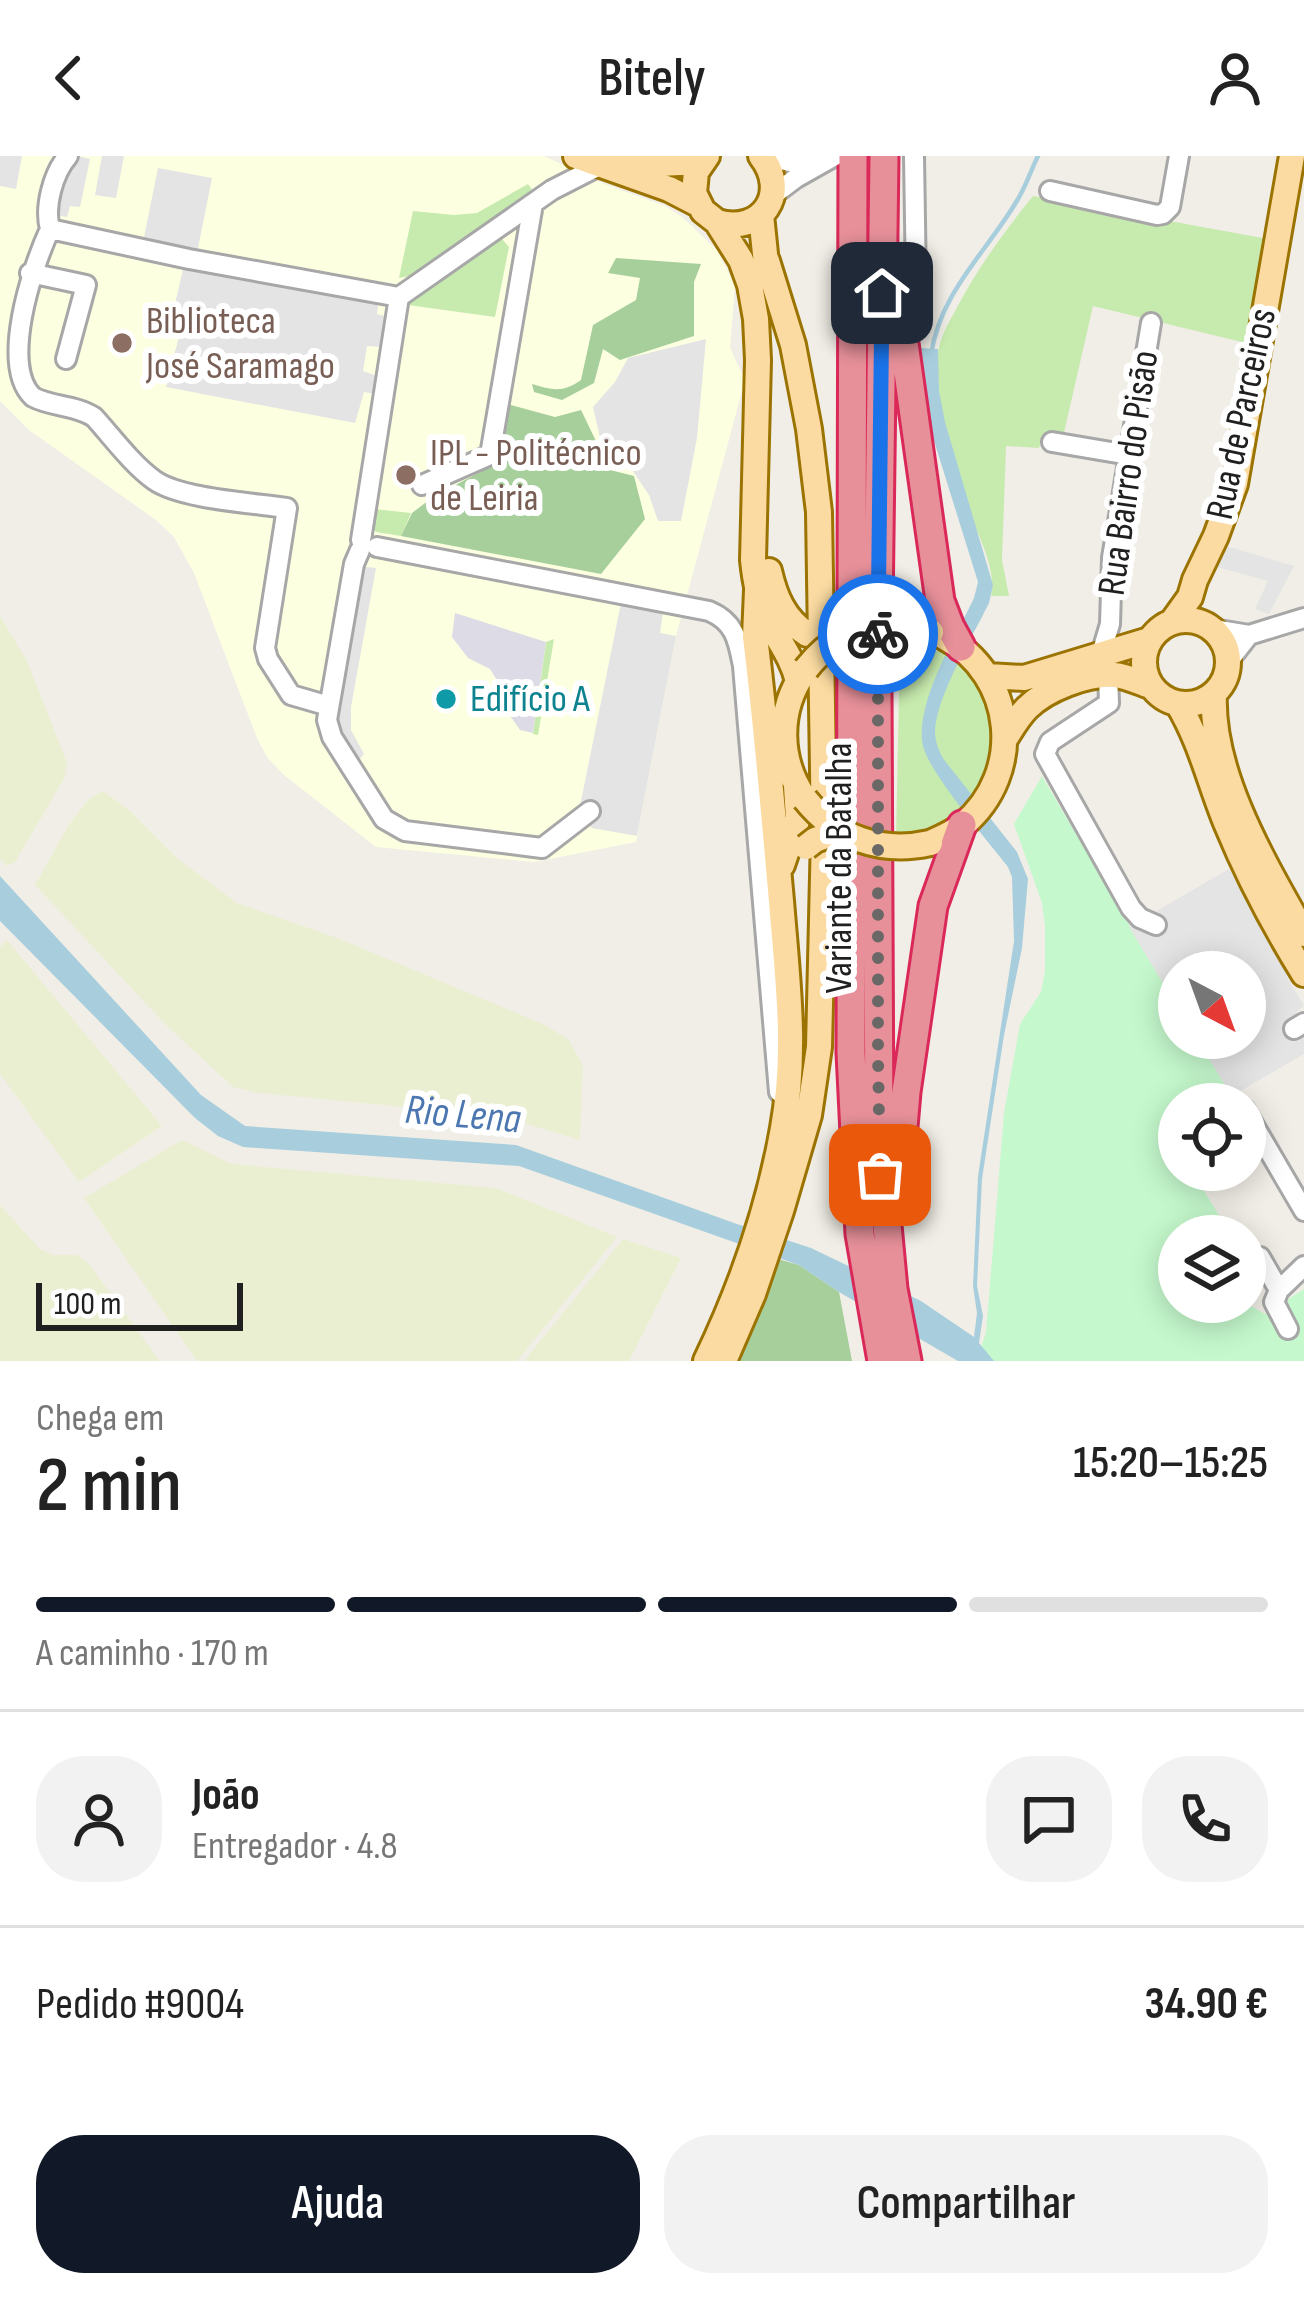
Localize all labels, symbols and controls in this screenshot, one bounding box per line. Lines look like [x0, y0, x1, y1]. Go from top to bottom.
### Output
icon: back [36, 45, 102, 111]
icon: person [1202, 45, 1268, 111]
text: Bitely [598, 46, 706, 111]
pin [831, 242, 933, 344]
icon: home [849, 260, 915, 326]
place label: Biblioteca José Saramago [145, 298, 335, 390]
street label: Rua de Parceiros [1197, 304, 1287, 524]
marker: Biblioteca José Saramago [109, 330, 135, 356]
street label: Rua Bairro do Pisão [1089, 348, 1169, 598]
place label: IPL - Politécnico de Leiria [430, 430, 642, 522]
marker: IPL - Politécnico de Leiria [393, 462, 419, 488]
courier [818, 574, 938, 694]
icon: bike [845, 601, 911, 667]
place label: Edifício A [470, 676, 590, 723]
marker: Edifício A [433, 686, 459, 712]
street label: Variante da Batalha [816, 743, 863, 993]
north arrow [1158, 951, 1266, 1059]
map controls [1158, 951, 1266, 1323]
button: locate [1158, 1083, 1266, 1191]
water label: Rio Lena [403, 1085, 523, 1145]
pin [829, 1124, 931, 1226]
icon: bag [847, 1142, 913, 1208]
button: layers [1158, 1215, 1266, 1323]
scale bar [36, 1277, 243, 1330]
text: 100 m [54, 1284, 121, 1324]
text: Chega em [36, 1395, 164, 1442]
text: 15:20–15:25 [1073, 1436, 1268, 1491]
text: 2 min [36, 1440, 182, 1533]
text: A caminho · 170 m [36, 1630, 269, 1677]
button: person [36, 1756, 162, 1882]
button: chat [986, 1756, 1112, 1882]
button: phone [1142, 1756, 1268, 1882]
text: João [192, 1768, 260, 1823]
text: Entregador · 4.8 [192, 1823, 398, 1870]
text: Pedido #9004 [36, 1977, 244, 2032]
text: 34.90 € [1144, 1977, 1268, 2032]
button: Ajuda [36, 2135, 640, 2273]
button: Compartilhar [664, 2135, 1268, 2273]

